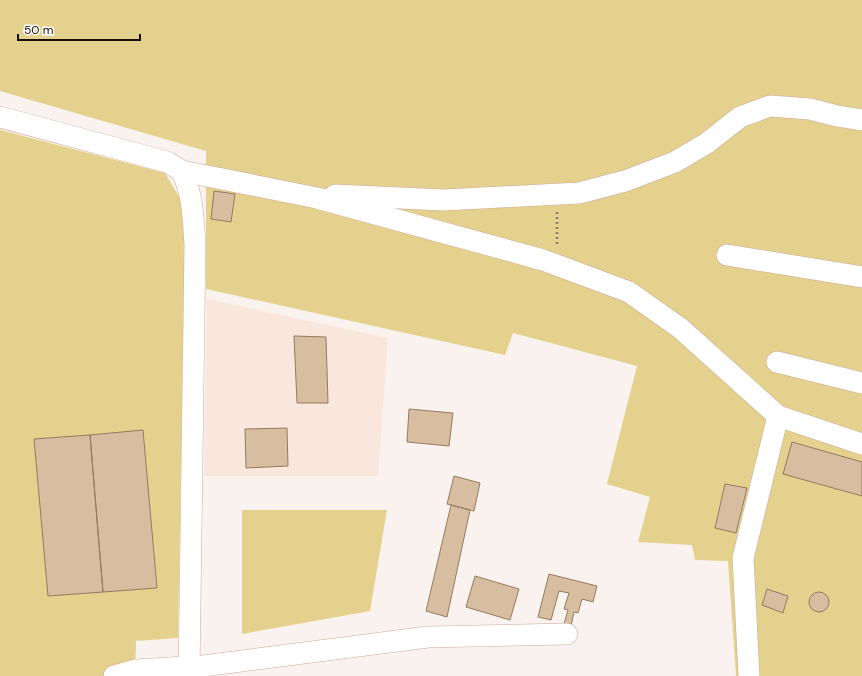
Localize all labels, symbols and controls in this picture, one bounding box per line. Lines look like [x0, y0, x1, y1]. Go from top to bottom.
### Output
scale bar [18, 16, 140, 42]
text: 50 m [24, 22, 53, 38]

